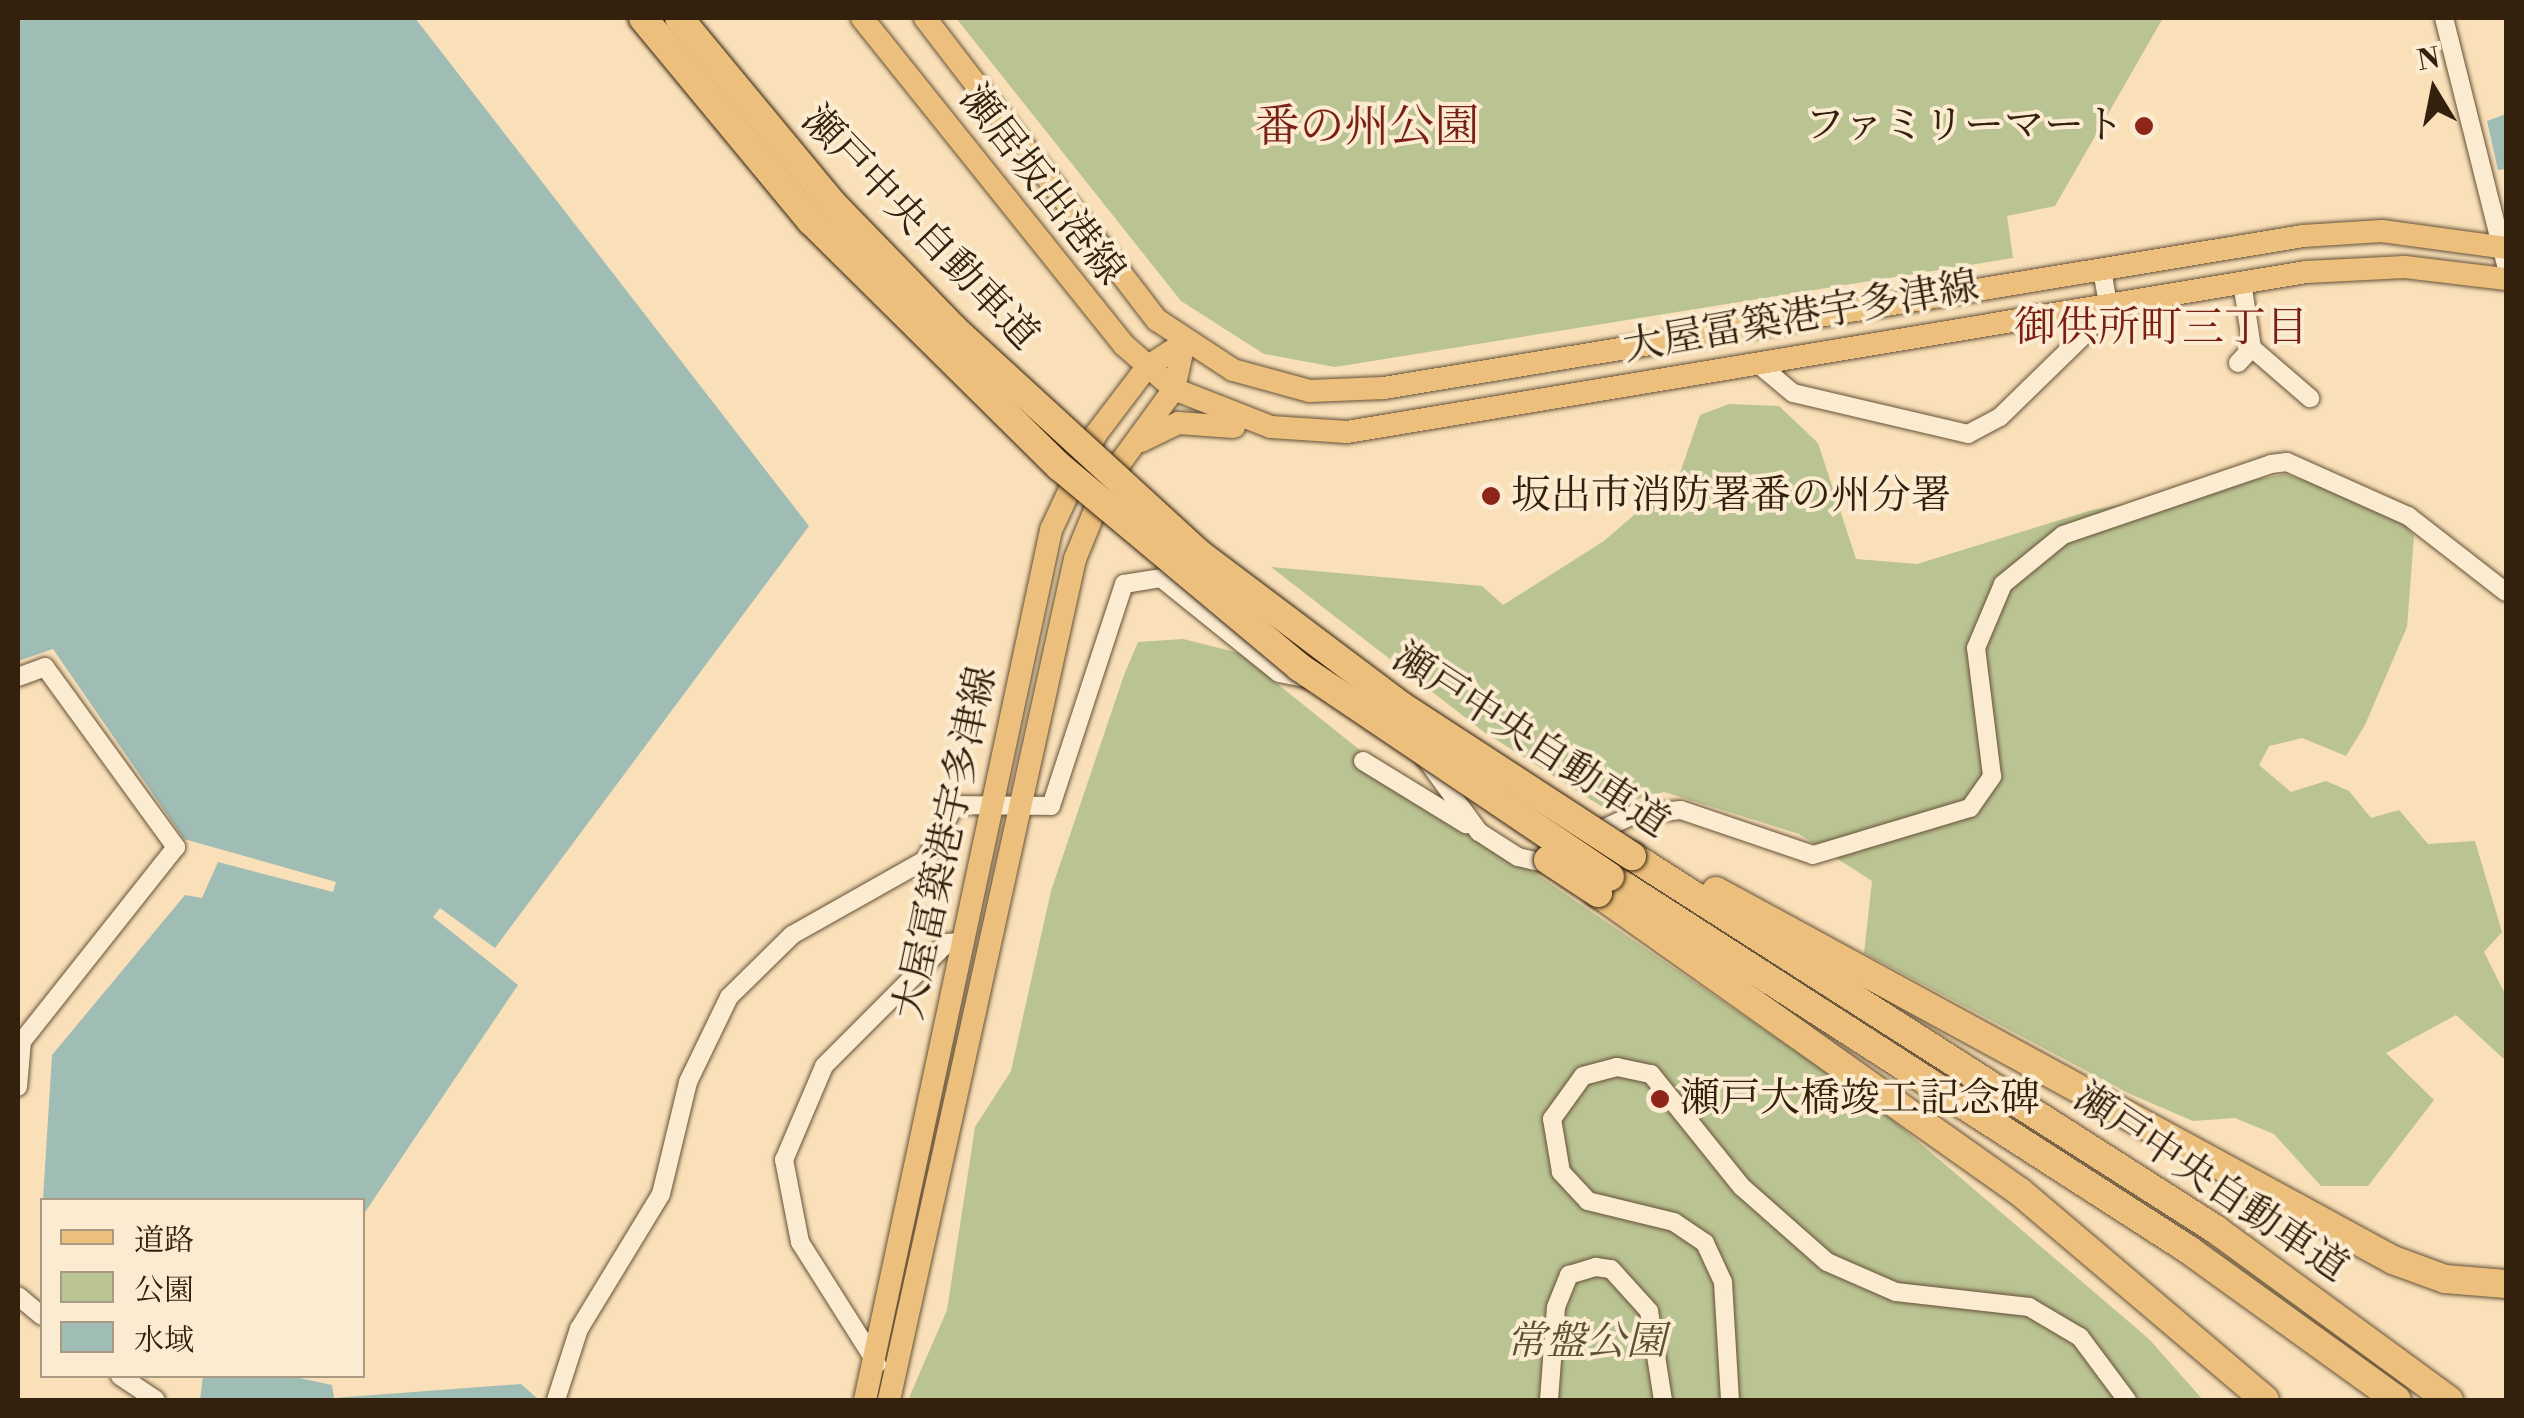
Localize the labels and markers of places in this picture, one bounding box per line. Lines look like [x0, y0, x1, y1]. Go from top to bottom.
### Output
place label: ファミリーマート [1804, 102, 2124, 150]
marker: ファミリーマート [2133, 115, 2155, 137]
place label: 坂出市消防署番の州分署 [1511, 472, 1951, 520]
marker: 坂出市消防署番の州分署 [1480, 485, 1502, 507]
place label: 瀬戸大橋竣工記念碑 [1680, 1075, 2040, 1123]
marker: 瀬戸大橋竣工記念碑 [1649, 1088, 1671, 1110]

